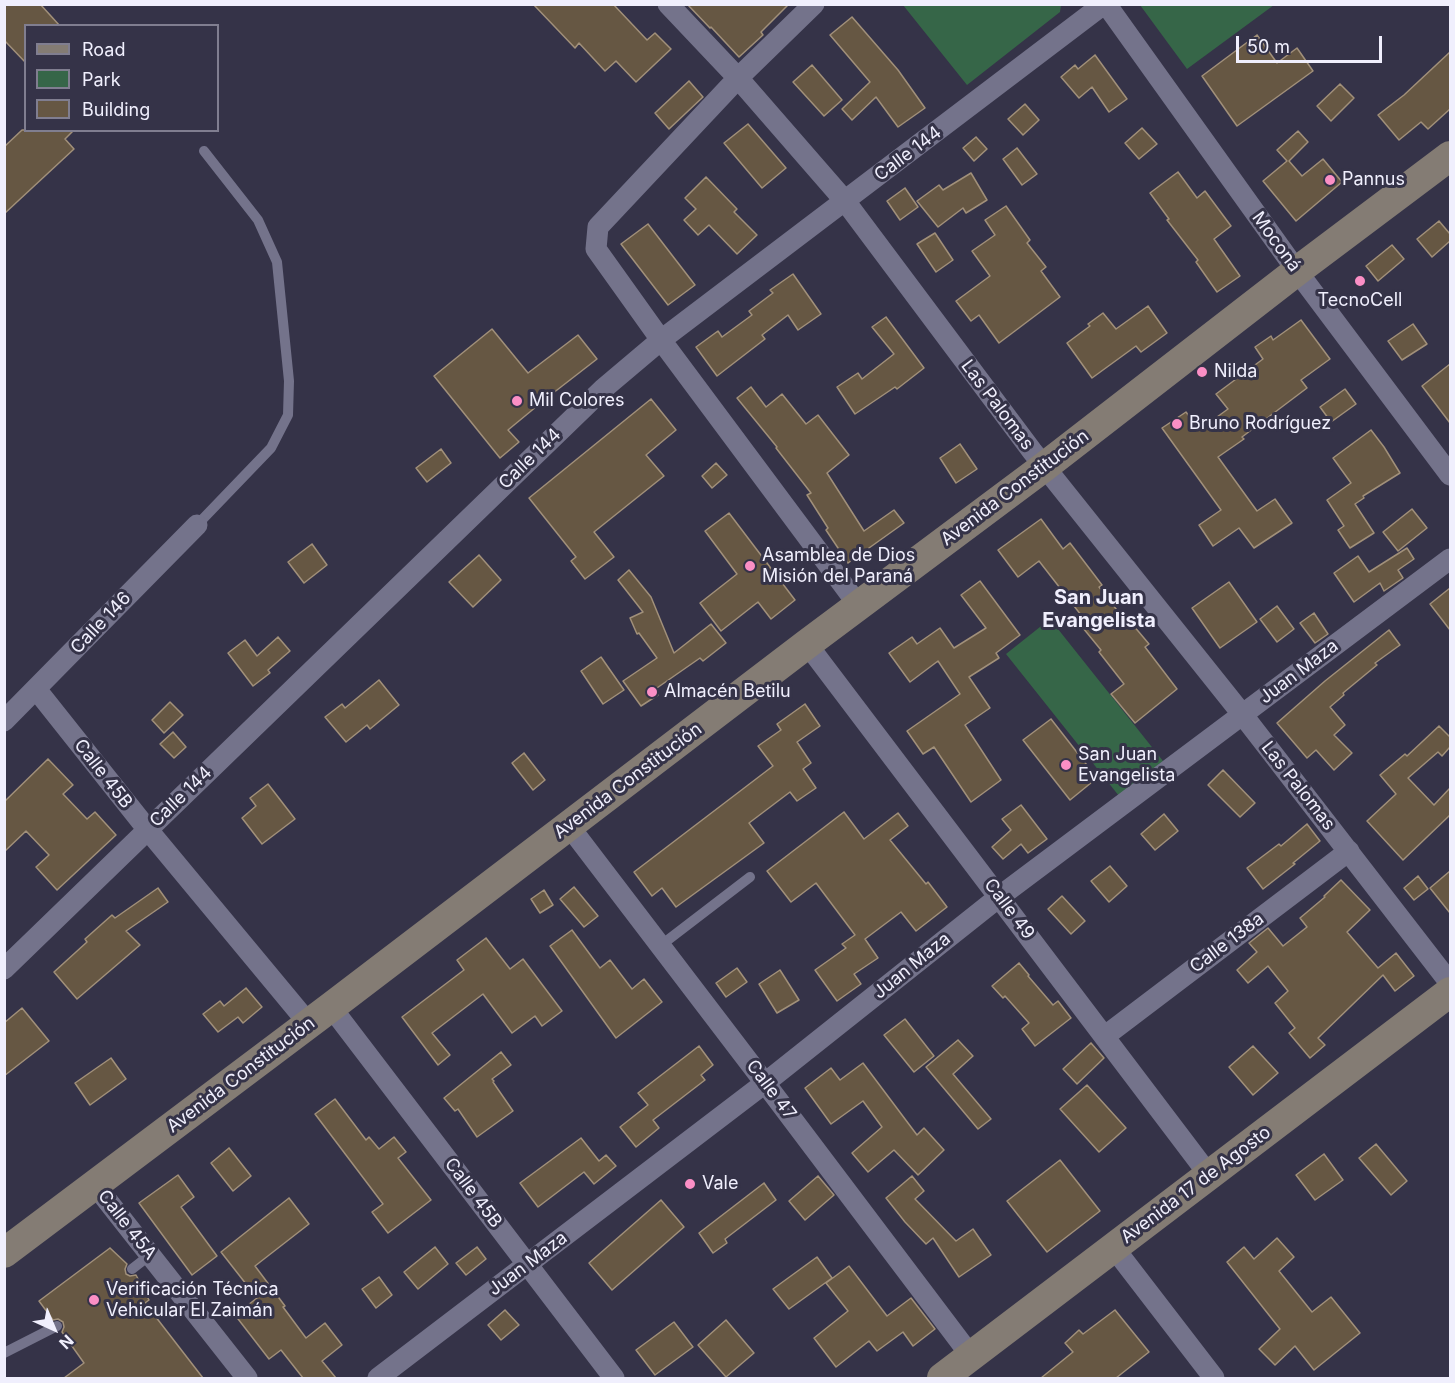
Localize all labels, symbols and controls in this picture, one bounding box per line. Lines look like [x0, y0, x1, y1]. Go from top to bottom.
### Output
legend [24, 24, 219, 132]
scale bar [1239, 24, 1384, 62]
text: 50 m [1247, 36, 1290, 57]
text: Road [82, 39, 125, 60]
text: Park [82, 69, 121, 90]
text: Building [82, 99, 150, 120]
street label: Calle 144 [870, 122, 946, 186]
place label: Pannus [1342, 169, 1405, 191]
marker: Pannus [1323, 173, 1337, 187]
street label: Moconá [1247, 208, 1305, 276]
marker: TecnoCell [1353, 274, 1367, 288]
place label: TecnoCell [1318, 290, 1402, 312]
street label: Las Palomas [956, 356, 1038, 454]
place label: Nilda [1214, 361, 1257, 383]
marker: Nilda [1195, 365, 1209, 379]
place label: Mil Colores [529, 390, 625, 412]
marker: Mil Colores [510, 394, 524, 408]
place label: Bruno Rodríguez [1189, 413, 1331, 435]
marker: Bruno Rodríguez [1170, 417, 1184, 431]
street label: Calle 144 [494, 424, 566, 494]
street label: Avenida Constitución [937, 425, 1093, 551]
place label: Asamblea de Dios Misión del Paraná [762, 545, 915, 588]
marker: Asamblea de Dios Misión del Paraná [743, 559, 757, 573]
district label: San Juan Evangelista [1042, 586, 1156, 633]
street label: Calle 146 [66, 588, 136, 658]
street label: Juan Maza [1255, 635, 1343, 709]
place label: Almacén Betilu [664, 681, 791, 703]
marker: Almacén Betilu [645, 685, 659, 699]
street label: Avenida Constitución [550, 718, 706, 844]
street label: Calle 45B [69, 735, 137, 813]
street label: Las Palomas [1257, 737, 1339, 835]
place label: San Juan Evangelista [1078, 744, 1175, 786]
marker: San Juan Evangelista [1059, 758, 1073, 772]
street label: Calle 144 [145, 762, 217, 832]
street label: Calle 49 [979, 874, 1039, 944]
street label: Calle 138a [1186, 908, 1268, 978]
street label: Juan Maza [869, 928, 955, 1004]
street label: Avenida Constitución [163, 1012, 319, 1138]
street label: Calle 47 [742, 1056, 800, 1124]
street label: Avenida 17 de Agosto [1117, 1122, 1275, 1248]
street label: Calle 45B [440, 1154, 506, 1232]
place label: Vale [702, 1173, 738, 1195]
marker: Vale [683, 1177, 697, 1191]
street label: Calle 45A [93, 1186, 161, 1264]
street label: Juan Maza [484, 1227, 572, 1301]
place label: Verificación Técnica Vehicular El Zaimán [106, 1279, 279, 1322]
marker: Verificación Técnica Vehicular El Zaimán [87, 1293, 101, 1307]
north arrow [24, 1299, 84, 1359]
text: N [55, 1331, 78, 1353]

